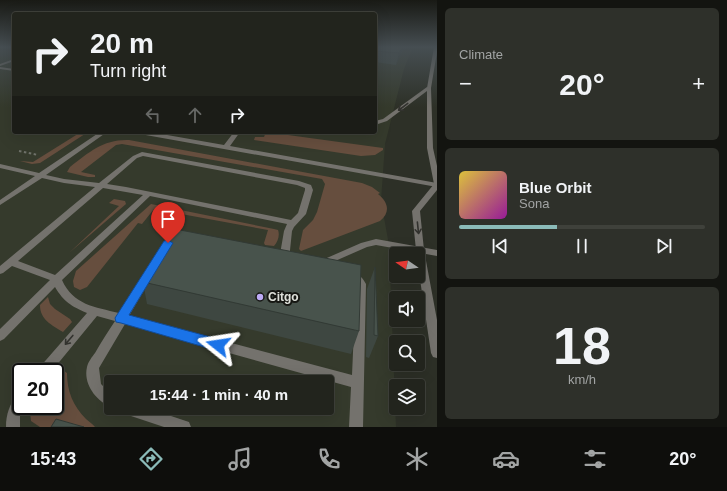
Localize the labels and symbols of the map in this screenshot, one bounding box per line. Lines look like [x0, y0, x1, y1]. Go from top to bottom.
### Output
one-way arrow [397, 103, 408, 112]
pin [151, 202, 185, 243]
one-way arrow [414, 221, 421, 234]
north arrow [389, 247, 425, 283]
place label: Citgo [268, 290, 299, 304]
marker: Citgo [255, 292, 265, 302]
position arrow [197, 324, 239, 366]
one-way arrow [65, 335, 74, 346]
speed limit sign: 20 [12, 363, 64, 415]

